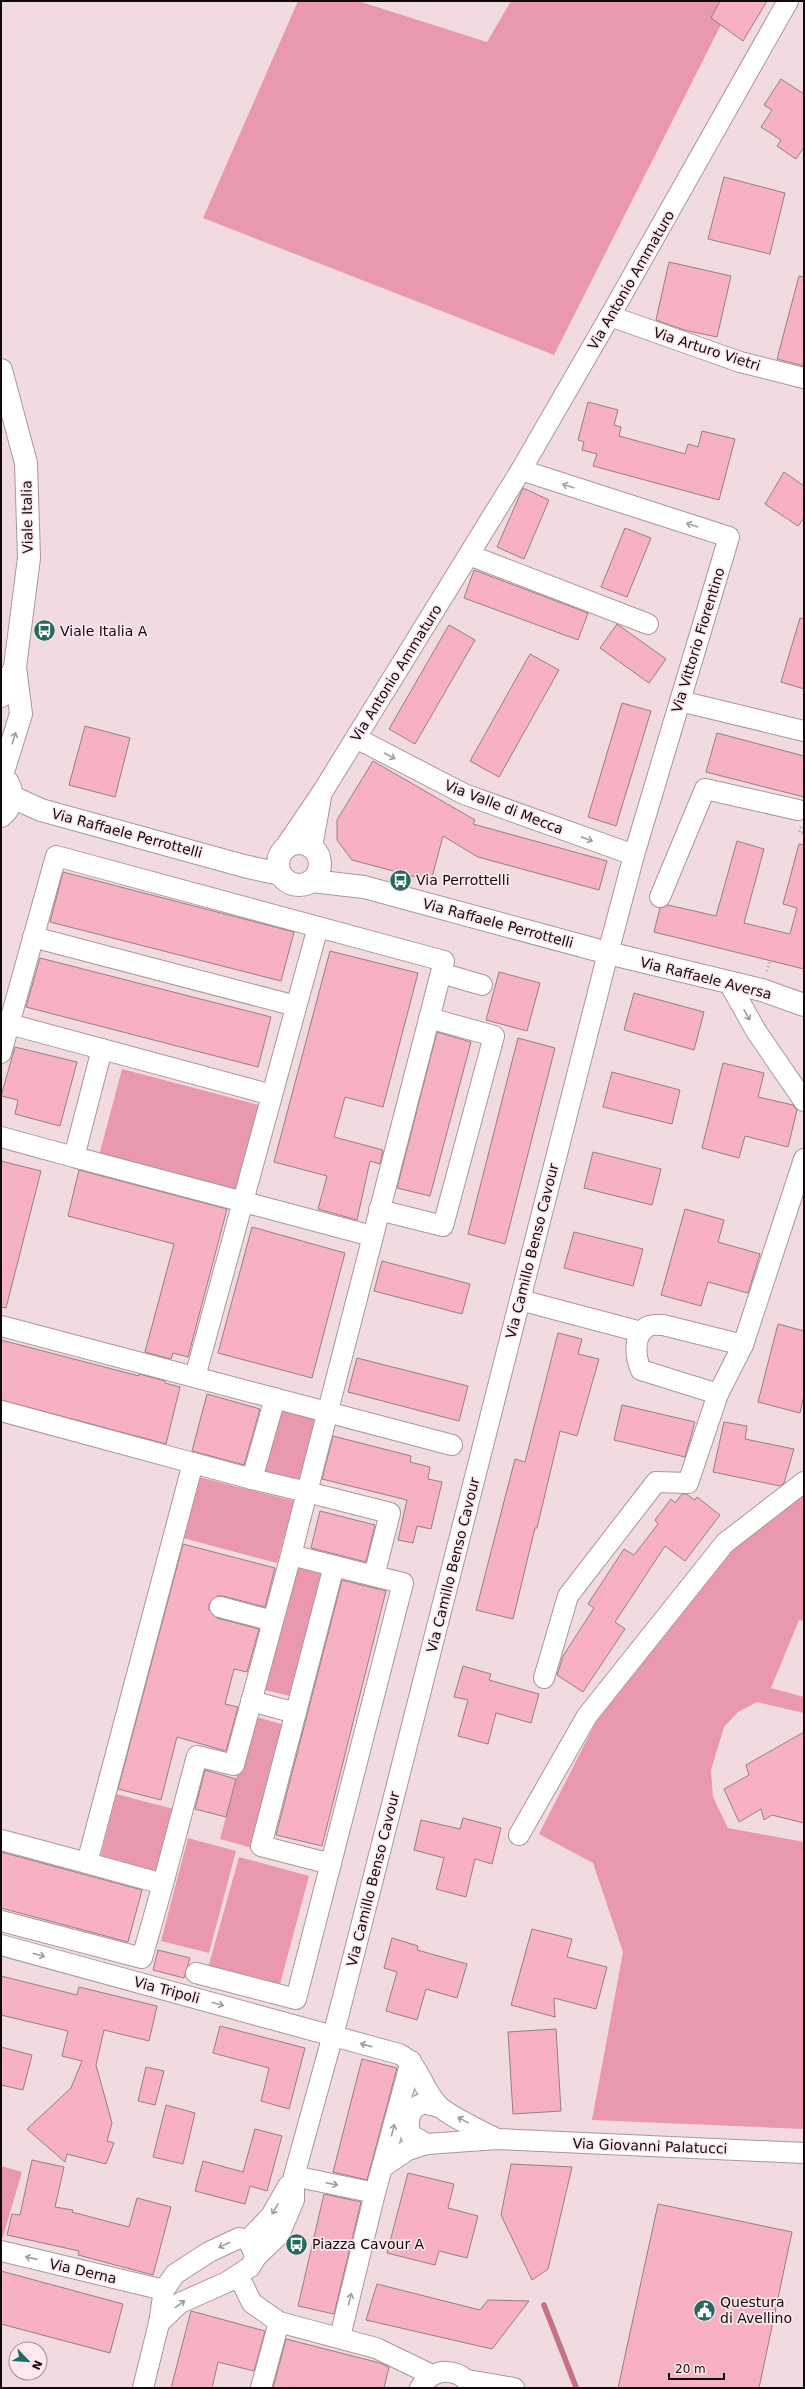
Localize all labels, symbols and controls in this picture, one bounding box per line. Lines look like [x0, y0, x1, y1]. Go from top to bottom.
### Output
street label: Via Antonio Ammaturo [585, 207, 677, 353]
street label: Via Arturo Vietri [652, 324, 762, 374]
street label: Viale Italia [18, 480, 36, 554]
one-way arrow [562, 481, 574, 489]
one-way arrow [686, 521, 698, 529]
street label: Via Vittorio Fiorentino [668, 566, 728, 714]
street label: Via Antonio Ammaturo [347, 602, 445, 744]
bus stop icon: Viale Italia A [32, 618, 58, 644]
place label: Viale Italia A [60, 623, 148, 639]
one-way arrow [11, 732, 18, 745]
one-way arrow [384, 753, 396, 760]
street label: Via Valle di Mecca [442, 777, 566, 837]
street label: Via Raffaele Perrottelli [50, 805, 204, 861]
one-way arrow [580, 835, 592, 843]
bus stop icon: Via Perrottelli [388, 867, 414, 893]
place label: Via Perrottelli [416, 872, 510, 888]
street label: Via Raffaele Perrottelli [421, 895, 575, 951]
street label: Via Raffaele Aversa [638, 954, 774, 1002]
one-way arrow [744, 1009, 752, 1021]
street label: Via Camillo Benso Cavour [502, 1161, 562, 1340]
street label: Via Camillo Benso Cavour [423, 1475, 483, 1654]
street label: Via Camillo Benso Cavour [343, 1789, 403, 1968]
one-way arrow [32, 1952, 45, 1959]
street label: Via Tripoli [132, 1974, 202, 2006]
one-way arrow [211, 2001, 224, 2008]
one-way arrow [359, 2041, 372, 2048]
one-way arrow [457, 2116, 469, 2124]
one-way arrow [390, 2124, 397, 2137]
street label: Via Giovanni Palatucci [572, 2135, 728, 2157]
one-way arrow [326, 2180, 339, 2188]
one-way arrow [270, 2203, 278, 2215]
bus stop icon: Piazza Cavour A [284, 2231, 310, 2257]
place label: Piazza Cavour A [312, 2236, 425, 2252]
one-way arrow [219, 2242, 231, 2249]
one-way arrow [25, 2254, 38, 2262]
street label: Via Derna [48, 2255, 118, 2287]
one-way arrow [346, 2293, 354, 2306]
place label: Questura di Avellino [720, 2294, 792, 2326]
public building icon: Questura di Avellino [692, 2297, 718, 2323]
one-way arrow [175, 2300, 186, 2308]
north arrow [8, 2341, 48, 2381]
scale bar [669, 2355, 724, 2381]
text: N [29, 2358, 44, 2372]
text: 20 m [675, 2362, 706, 2376]

